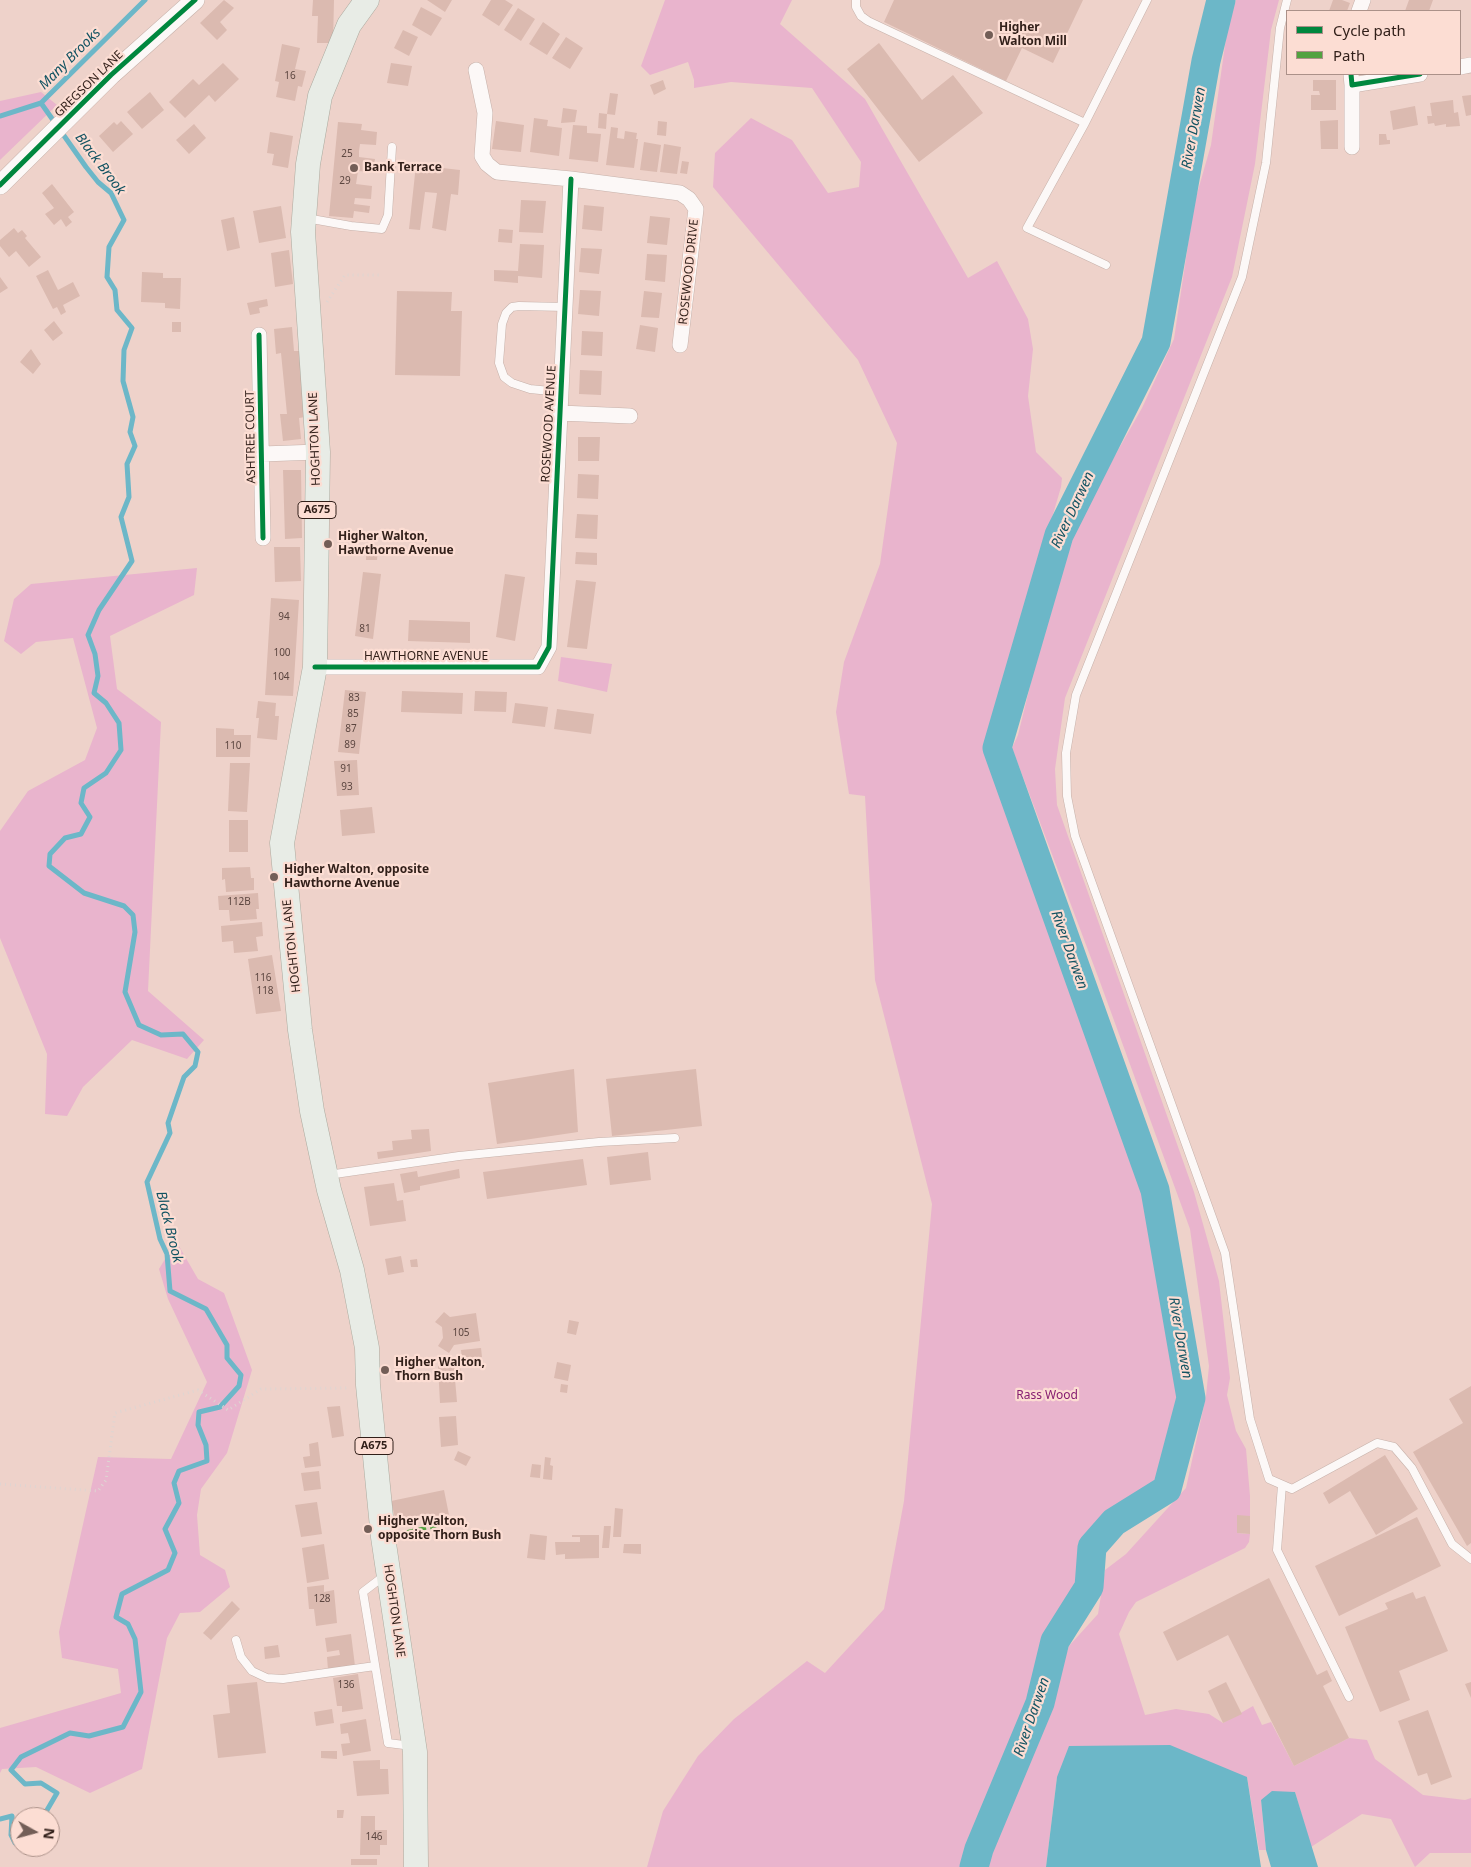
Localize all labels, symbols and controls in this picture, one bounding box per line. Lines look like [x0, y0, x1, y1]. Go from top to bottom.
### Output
legend [1286, 10, 1461, 75]
text: Cycle path [1333, 20, 1406, 40]
place label: Higher Walton Mill [999, 21, 1067, 49]
water label: Many Brooks [36, 25, 104, 93]
marker: Higher Walton Mill [983, 29, 995, 41]
text: Path [1333, 45, 1365, 65]
street label: GREGSON LANE [52, 48, 126, 120]
house number: 16 [284, 70, 296, 82]
water label: River Darwen [1179, 86, 1209, 170]
water label: Black Brook [71, 130, 129, 198]
house number: 25 [341, 148, 353, 160]
place label: Bank Terrace [364, 161, 442, 175]
marker: Bank Terrace [348, 162, 360, 174]
house number: 29 [339, 175, 351, 187]
street label: ROSEWOOD DRIVE [676, 219, 702, 325]
street label: ROSEWOOD AVENUE [539, 365, 559, 483]
street label: ASHTREE COURT [243, 390, 259, 484]
street label: HOGHTON LANE [306, 392, 324, 486]
water label: River Darwen [1048, 469, 1098, 551]
road number: A675 [298, 502, 336, 518]
place label: Higher Walton, Hawthorne Avenue [338, 530, 454, 558]
marker: Higher Walton, Hawthorne Avenue [322, 538, 334, 550]
house number: 94 [278, 611, 290, 623]
house number: 81 [359, 623, 371, 635]
house number: 100 [273, 647, 291, 659]
street label: HAWTHORNE AVENUE [364, 650, 488, 664]
house number: 104 [272, 671, 290, 683]
house number: 83 [348, 692, 360, 704]
house number: 85 [347, 708, 359, 720]
house number: 87 [345, 723, 357, 735]
house number: 89 [344, 739, 356, 751]
house number: 110 [224, 740, 242, 752]
house number: 91 [340, 763, 352, 775]
house number: 93 [341, 781, 353, 793]
place label: Higher Walton, opposite Hawthorne Avenue [284, 863, 429, 891]
marker: Higher Walton, opposite Hawthorne Avenue [268, 871, 280, 883]
house number: 112B [227, 896, 251, 908]
street label: HOGHTON LANE [280, 899, 304, 993]
water label: River Darwen [1047, 908, 1091, 992]
house number: 116 [254, 972, 272, 984]
house number: 118 [256, 985, 274, 997]
water label: Black Brook [152, 1189, 186, 1265]
water label: River Darwen [1165, 1296, 1195, 1380]
house number: 105 [452, 1327, 470, 1339]
place label: Higher Walton, Thorn Bush [395, 1356, 485, 1384]
marker: Higher Walton, Thorn Bush [379, 1364, 391, 1376]
park label: Rass Wood [1016, 1389, 1078, 1403]
road number: A675 [355, 1438, 393, 1454]
place label: Higher Walton, opposite Thorn Bush [378, 1515, 501, 1543]
marker: Higher Walton, opposite Thorn Bush [362, 1523, 374, 1535]
street label: HOGHTON LANE [380, 1564, 408, 1658]
house number: 128 [313, 1593, 331, 1605]
water label: River Darwen [1011, 1675, 1053, 1759]
house number: 136 [337, 1679, 355, 1691]
north arrow [10, 1807, 60, 1857]
text: N [39, 1827, 60, 1841]
house number: 146 [365, 1831, 383, 1843]

